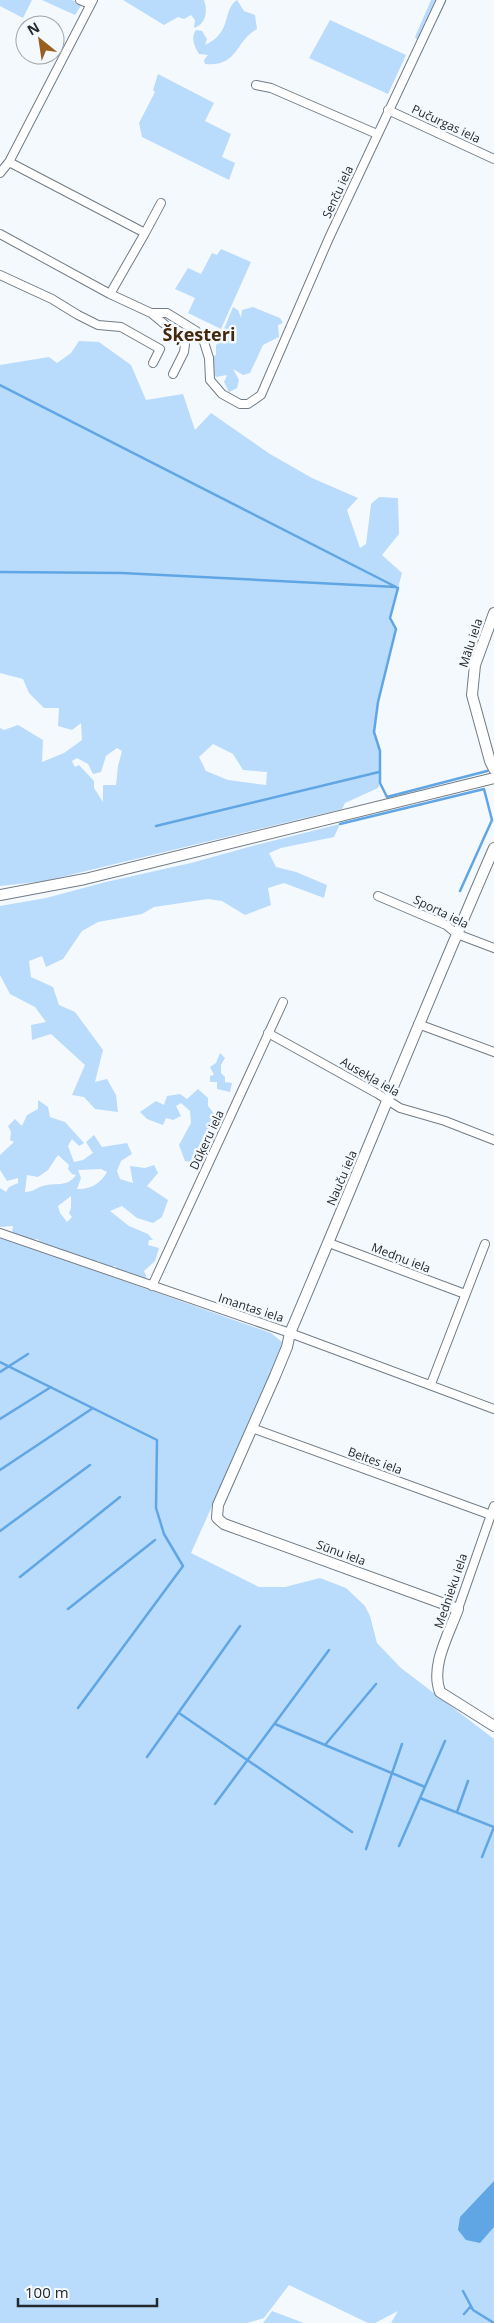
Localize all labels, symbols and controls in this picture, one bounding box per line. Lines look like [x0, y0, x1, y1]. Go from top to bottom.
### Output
north arrow [15, 15, 65, 65]
text: N [24, 17, 43, 39]
street label: Pučurgas iela [409, 100, 483, 147]
street label: Senču iela [318, 163, 357, 221]
district label: Šķesteri [163, 322, 235, 346]
street label: Mālu iela [455, 616, 486, 669]
street label: Sporta iela [411, 891, 472, 932]
street label: Ausekļa iela [337, 1053, 403, 1100]
street label: Dūķeru iela [185, 1107, 228, 1172]
street label: Nauču iela [322, 1147, 361, 1208]
street label: Medņu iela [369, 1238, 433, 1277]
street label: Imantas iela [216, 1289, 286, 1326]
street label: Beites iela [346, 1443, 405, 1478]
street label: Sūnu iela [314, 1536, 368, 1569]
street label: Mednieku iela [430, 1551, 471, 1631]
scale bar [18, 2276, 156, 2308]
text: 100 m [25, 2282, 69, 2302]

